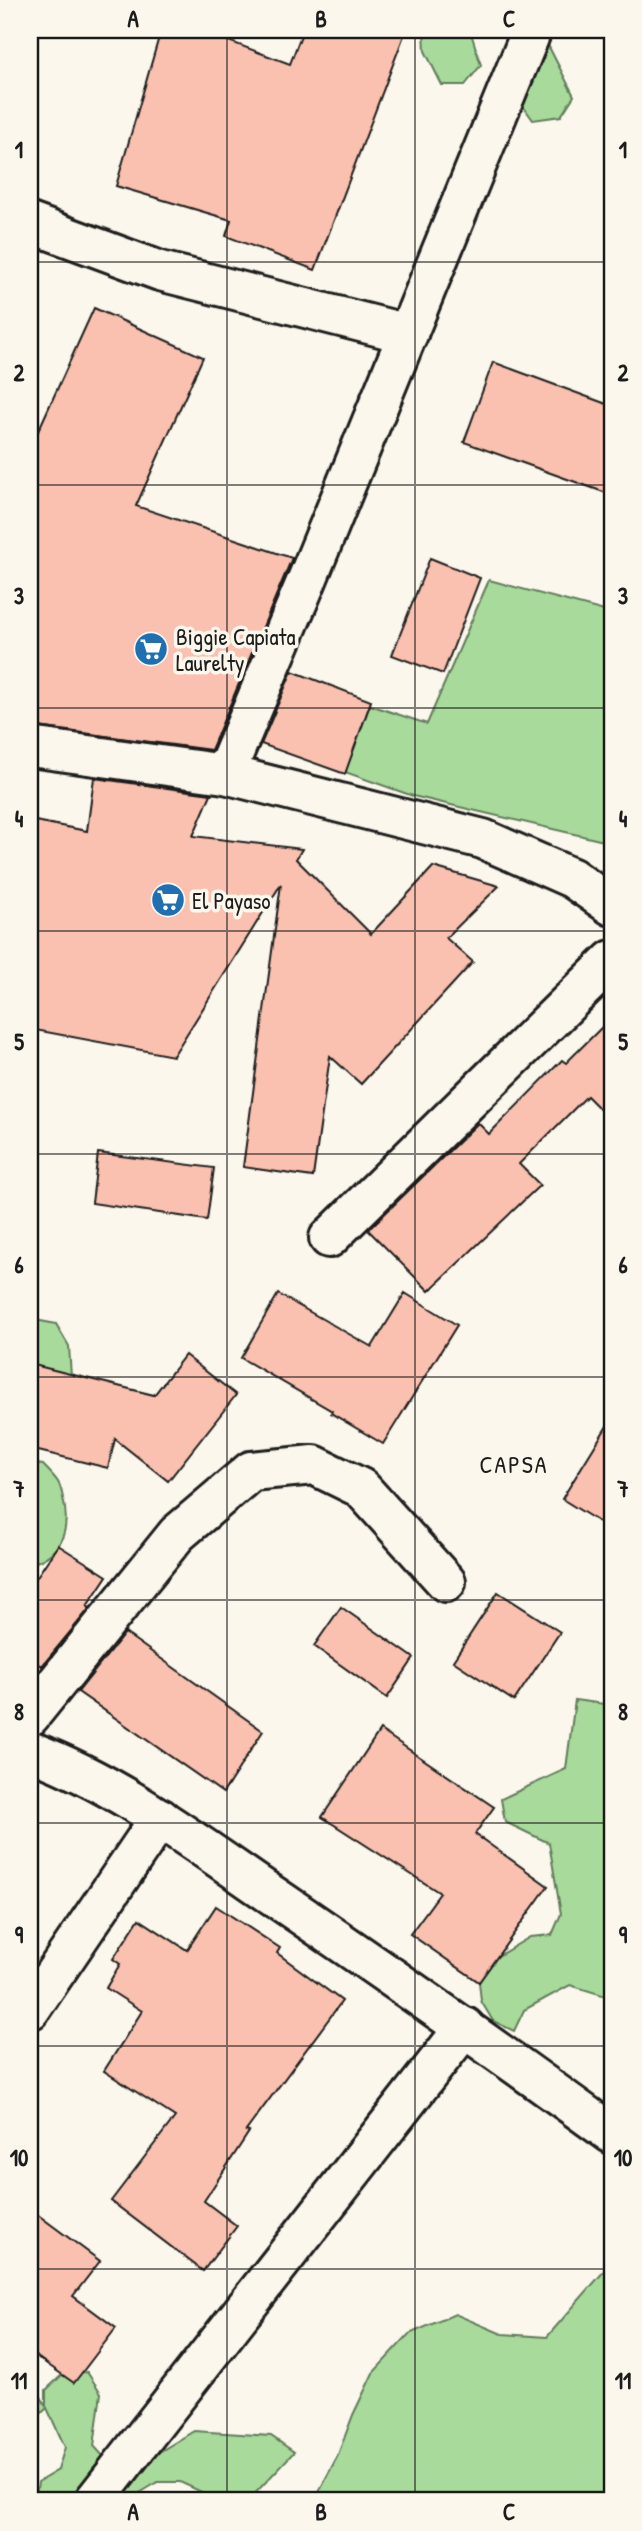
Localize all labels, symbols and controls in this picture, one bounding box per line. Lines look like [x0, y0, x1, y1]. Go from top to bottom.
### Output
text: A [127, 3, 139, 34]
text: B [315, 3, 327, 34]
text: C [503, 3, 515, 34]
text: 1 [15, 134, 23, 165]
text: 1 [619, 134, 627, 165]
text: 2 [14, 357, 25, 388]
text: 2 [618, 357, 629, 388]
text: 3 [14, 580, 24, 611]
text: 3 [618, 580, 628, 611]
place label: Biggie Capiata Laurelty [176, 621, 295, 678]
supermarket icon: Biggie Capiata Laurelty [132, 630, 170, 668]
text: 4 [15, 803, 24, 834]
text: 4 [619, 803, 628, 834]
supermarket icon: El Payaso [149, 881, 187, 919]
place label: El Payaso [192, 885, 271, 916]
text: 5 [14, 1026, 24, 1057]
text: 5 [618, 1026, 628, 1057]
text: 6 [14, 1249, 24, 1280]
text: 6 [618, 1249, 628, 1280]
district label: CAPSA [479, 1448, 549, 1480]
text: 7 [12, 1473, 25, 1504]
text: 7 [616, 1473, 629, 1504]
text: 8 [14, 1696, 24, 1727]
text: 8 [618, 1696, 628, 1727]
text: 9 [15, 1919, 24, 1950]
text: 9 [619, 1919, 628, 1950]
text: 10 [10, 2142, 28, 2173]
text: 10 [614, 2142, 632, 2173]
text: 11 [11, 2365, 27, 2396]
text: 11 [615, 2365, 631, 2396]
text: A [127, 2496, 139, 2527]
text: B [315, 2496, 327, 2527]
text: C [503, 2496, 515, 2527]

